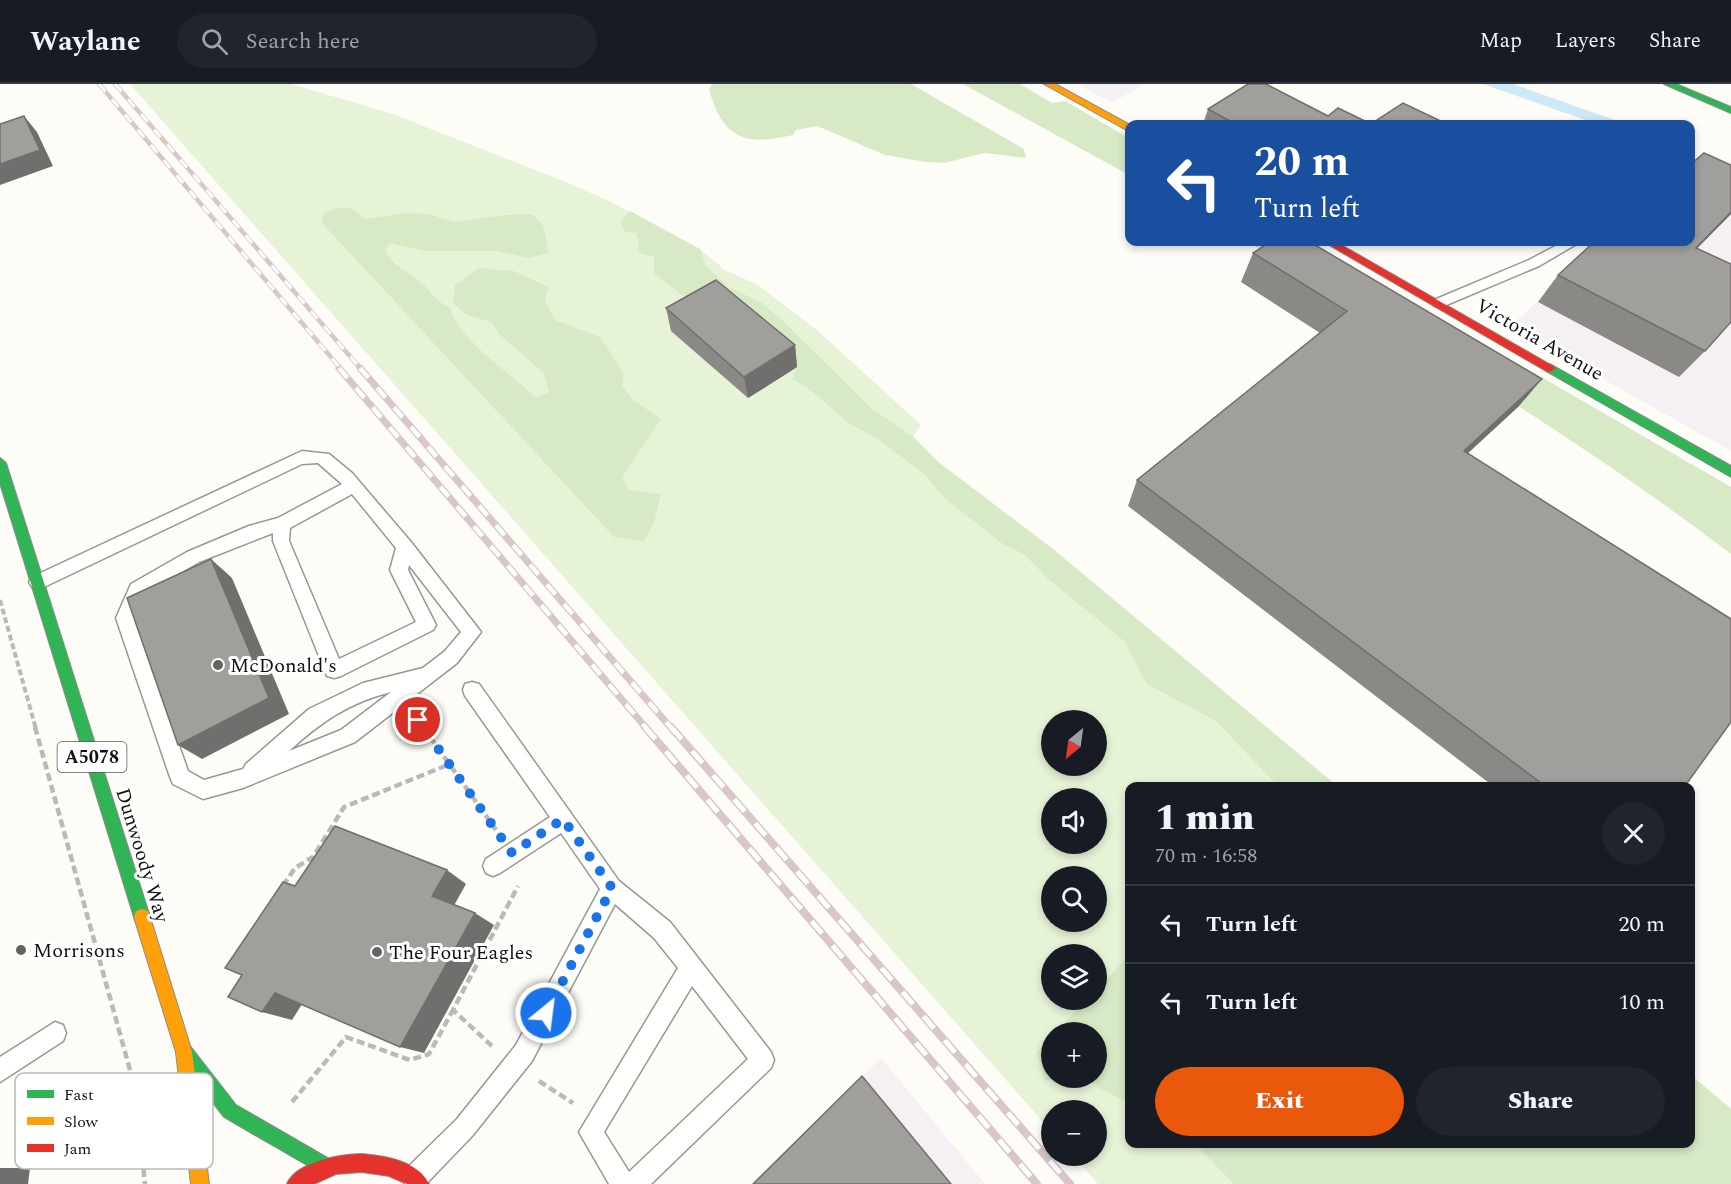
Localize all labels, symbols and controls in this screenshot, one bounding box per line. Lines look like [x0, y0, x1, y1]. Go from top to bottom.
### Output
search box [177, 14, 597, 68]
text: Waylane [30, 20, 141, 63]
icon: search [198, 25, 231, 58]
text: Search here [246, 25, 360, 58]
text: Map [1480, 25, 1522, 57]
text: Layers [1555, 25, 1616, 57]
text: Share [1649, 25, 1701, 57]
text: 20 m [1254, 131, 1349, 194]
icon: left [1155, 144, 1233, 222]
text: Turn left [1254, 188, 1360, 230]
street label: Victoria Avenue [1470, 291, 1609, 389]
place label: McDonald's [230, 651, 337, 681]
marker: McDonald's [211, 658, 225, 672]
pin [392, 694, 443, 745]
icon: arrive [401, 703, 434, 736]
north arrow [1041, 710, 1107, 776]
map controls [1041, 710, 1107, 1166]
road number: A5078 [58, 742, 127, 772]
street label: Dunwoody Way [107, 784, 177, 928]
button: sound [1041, 788, 1107, 854]
text: 1 min [1155, 791, 1255, 846]
button: close [1602, 802, 1665, 865]
text: 70 m · 16:58 [1155, 841, 1257, 871]
button: search [1041, 866, 1107, 932]
icon: left [1155, 908, 1188, 941]
text: Turn left [1206, 908, 1298, 941]
text: 20 m [1619, 908, 1665, 941]
place label: Morrisons [33, 936, 125, 966]
place label: The Four Eagles [389, 938, 533, 968]
marker: Morrisons [14, 943, 28, 957]
button: layers [1041, 944, 1107, 1010]
marker: The Four Eagles [370, 945, 384, 959]
position arrow [514, 981, 578, 1045]
icon: left [1155, 986, 1188, 1019]
text: Turn left [1206, 986, 1298, 1019]
text: 10 m [1619, 986, 1665, 1019]
button: + [1041, 1022, 1107, 1088]
button: Exit [1155, 1067, 1404, 1136]
button: Share [1416, 1067, 1665, 1136]
legend [15, 1073, 213, 1169]
text: Fast [64, 1083, 94, 1107]
button: − [1041, 1100, 1107, 1166]
text: Slow [64, 1110, 99, 1134]
text: Jam [64, 1137, 92, 1161]

